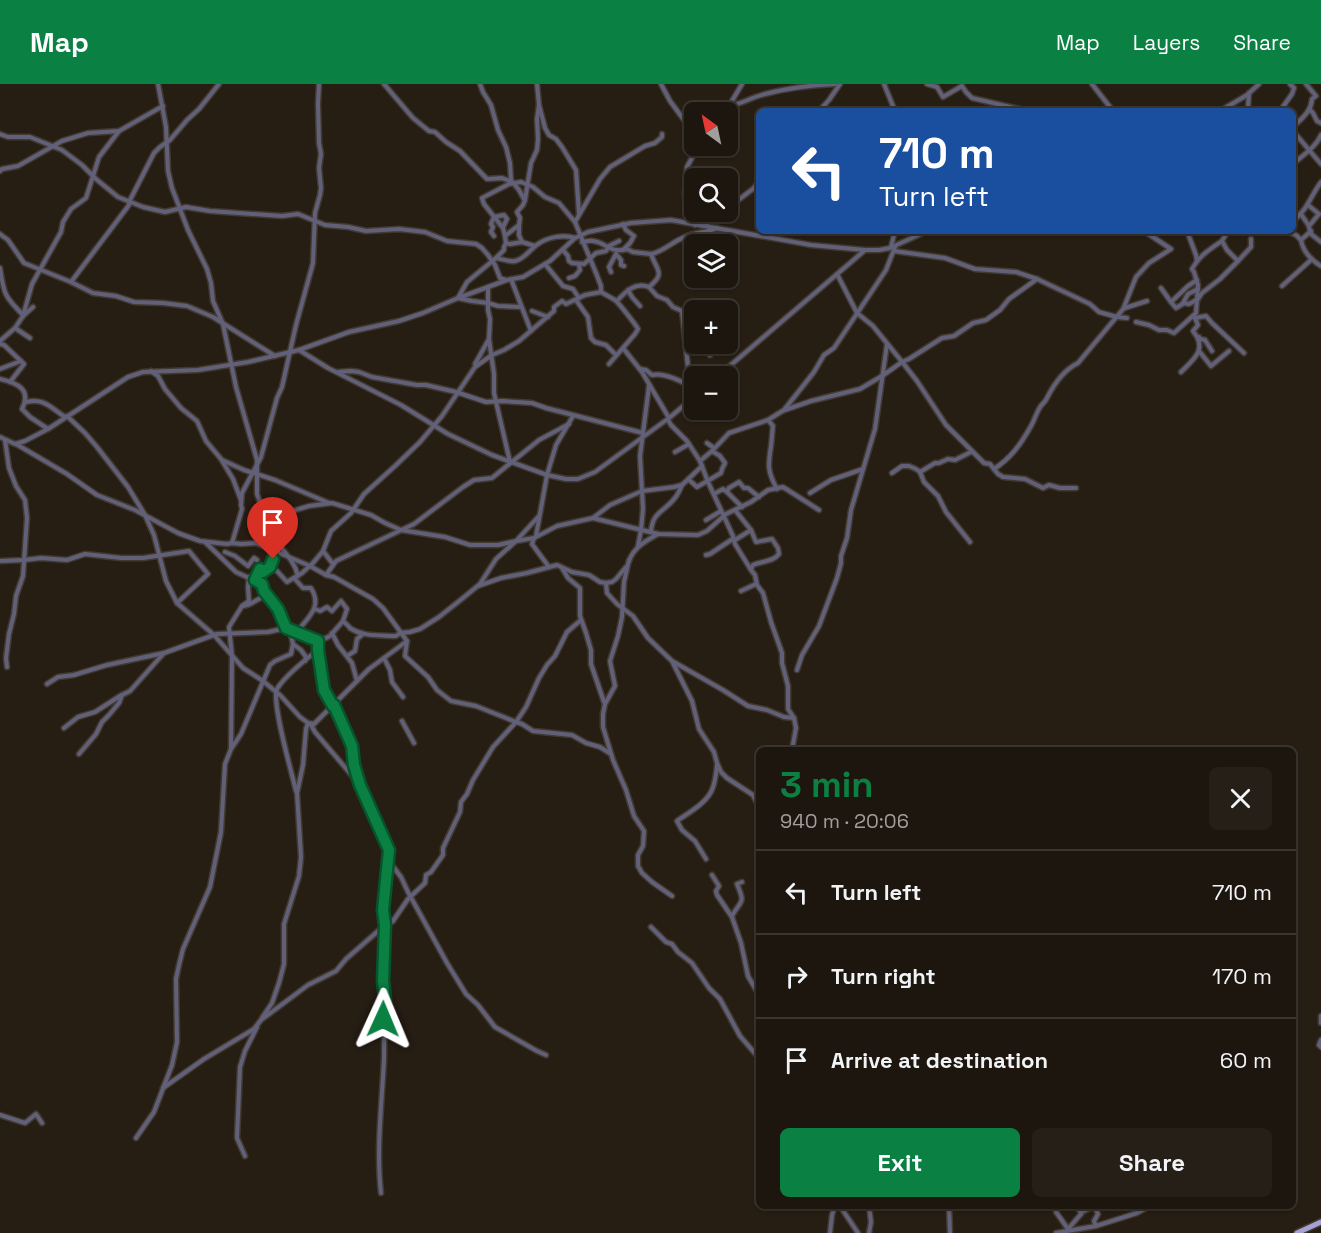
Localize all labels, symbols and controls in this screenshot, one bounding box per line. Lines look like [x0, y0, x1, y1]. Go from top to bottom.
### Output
text: Map [30, 24, 89, 60]
text: Map [1056, 29, 1100, 56]
text: Layers [1133, 29, 1200, 56]
text: Share [1233, 29, 1291, 56]
north arrow [684, 102, 738, 156]
map controls [684, 102, 738, 420]
text: 710 m [879, 127, 995, 180]
icon: left [780, 132, 858, 210]
button: search [684, 168, 738, 222]
text: Turn left [879, 179, 989, 214]
button: layers [684, 234, 738, 288]
button: + [684, 300, 738, 354]
button: − [684, 366, 738, 420]
pin [247, 497, 298, 559]
icon: arrive [256, 506, 289, 539]
text: 3 min [780, 762, 874, 808]
button: close [1209, 767, 1272, 830]
text: 940 m · 20:06 [780, 808, 909, 834]
icon: left [780, 876, 813, 909]
text: Turn left [831, 878, 921, 906]
text: 710 m [1212, 878, 1272, 906]
icon: right [780, 960, 813, 993]
text: Turn right [831, 962, 936, 990]
text: 170 m [1212, 962, 1272, 990]
position arrow [351, 987, 415, 1051]
icon: arrive [780, 1044, 813, 1077]
text: Arrive at destination [831, 1046, 1048, 1074]
text: 60 m [1220, 1046, 1272, 1074]
button: Exit [780, 1128, 1020, 1197]
button: Share [1032, 1128, 1272, 1197]

